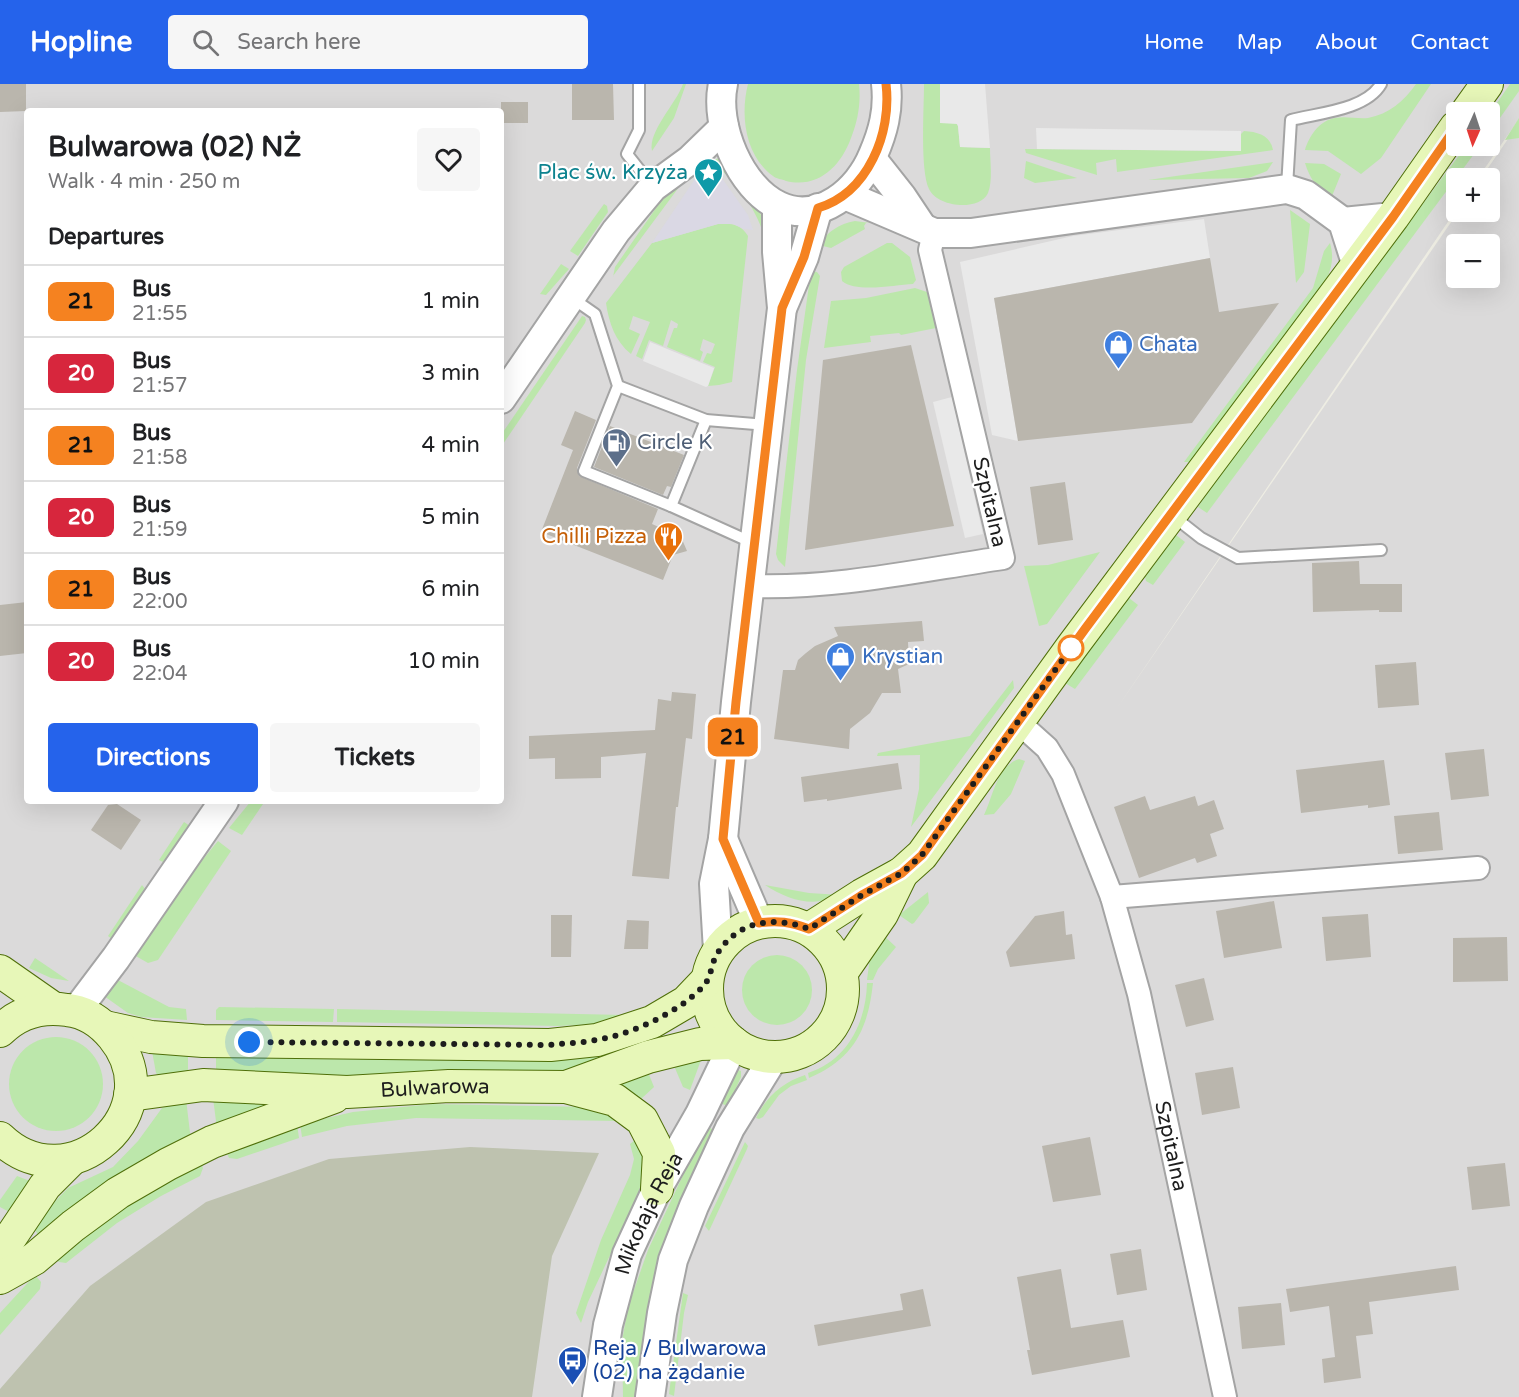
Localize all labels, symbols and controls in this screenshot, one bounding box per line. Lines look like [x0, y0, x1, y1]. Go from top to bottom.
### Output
search box [168, 15, 588, 69]
text: Hopline [30, 25, 132, 59]
icon: search [189, 26, 222, 59]
text: Search here [237, 29, 361, 55]
text: Home [1144, 30, 1204, 55]
text: Map [1237, 30, 1282, 55]
text: About [1315, 30, 1377, 55]
text: Contact [1410, 30, 1489, 55]
north arrow [1446, 102, 1500, 156]
map controls [1446, 102, 1500, 288]
button: heart [417, 128, 480, 191]
text: Bulwarowa (02) NŻ [48, 130, 301, 164]
place icon: Plac św. Krzyża [693, 156, 725, 198]
place label: Plac św. Krzyża [538, 160, 688, 185]
button: + [1446, 168, 1500, 222]
text: Walk · 4 min · 250 m [48, 170, 240, 194]
text: Departures [48, 224, 164, 250]
button: − [1446, 234, 1500, 288]
text: Bus [132, 276, 171, 302]
text: 1 min [421, 288, 480, 314]
text: 21 [68, 289, 94, 314]
text: 21:55 [132, 302, 187, 326]
shop icon: Chata [1102, 328, 1134, 370]
place label: Chata [1139, 332, 1198, 357]
text: Bus [132, 348, 171, 374]
text: 3 min [421, 360, 480, 386]
text: 20 [68, 361, 94, 386]
text: 21:57 [132, 374, 187, 398]
text: Bus [132, 420, 171, 446]
fuel station icon: Circle K [600, 426, 632, 468]
place label: Circle K [637, 430, 712, 455]
text: 4 min [421, 432, 480, 458]
text: 21 [68, 433, 94, 458]
text: 21:58 [132, 446, 187, 470]
street label: Szpitalna [967, 455, 1012, 550]
text: Bus [132, 492, 171, 518]
text: 5 min [421, 504, 480, 530]
text: 20 [68, 505, 94, 530]
text: 21:59 [132, 518, 187, 542]
restaurant icon: Chilli Pizza [652, 520, 684, 562]
place label: Chilli Pizza [541, 524, 647, 549]
text: Bus [132, 564, 171, 590]
text: 6 min [421, 576, 480, 602]
text: 21 [68, 577, 94, 602]
text: 22:00 [132, 590, 187, 614]
unlabelled marker [1058, 635, 1084, 661]
text: Bus [132, 636, 171, 662]
shop icon: Krystian [825, 640, 857, 682]
place label: Krystian [862, 644, 943, 669]
text: 10 min [408, 648, 480, 674]
text: 20 [68, 649, 94, 674]
text: 22:04 [132, 662, 187, 686]
line badge: 21 [706, 718, 760, 756]
button: Directions [48, 723, 258, 792]
button: Tickets [270, 723, 480, 792]
text: 21 [720, 725, 746, 750]
your location [234, 1027, 264, 1057]
street label: Bulwarowa [380, 1074, 490, 1103]
street label: Szpitalna [1149, 1099, 1193, 1194]
street label: Mikołaja Reja [610, 1148, 689, 1278]
place label: Reja / Bulwarowa (02) na żądanie [593, 1336, 767, 1385]
bus stop icon: Reja / Bulwarowa (02) na żądanie [556, 1344, 588, 1386]

